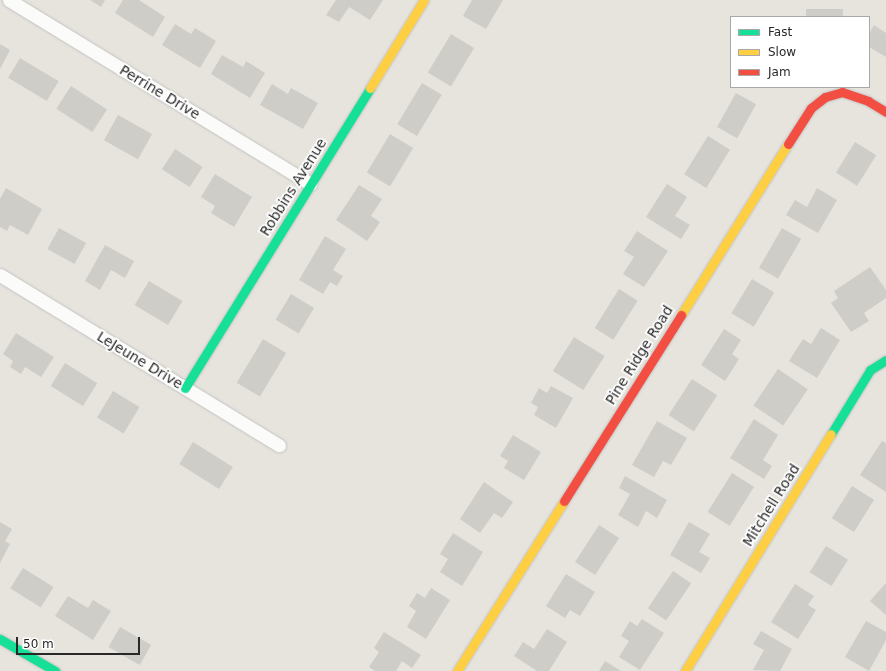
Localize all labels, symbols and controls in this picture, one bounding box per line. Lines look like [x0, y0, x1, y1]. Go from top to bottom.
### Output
legend [730, 16, 870, 88]
text: Fast [768, 25, 792, 39]
text: Slow [768, 45, 796, 59]
street label: Perrine Drive [117, 61, 203, 123]
text: Jam [768, 65, 791, 79]
street label: Robbins Avenue [256, 135, 330, 239]
street label: Pine Ridge Road [602, 302, 676, 408]
street label: LeJeune Drive [94, 328, 186, 392]
street label: Mitchell Road [739, 461, 803, 549]
scale bar [18, 629, 142, 655]
text: 50 m [23, 637, 54, 651]

